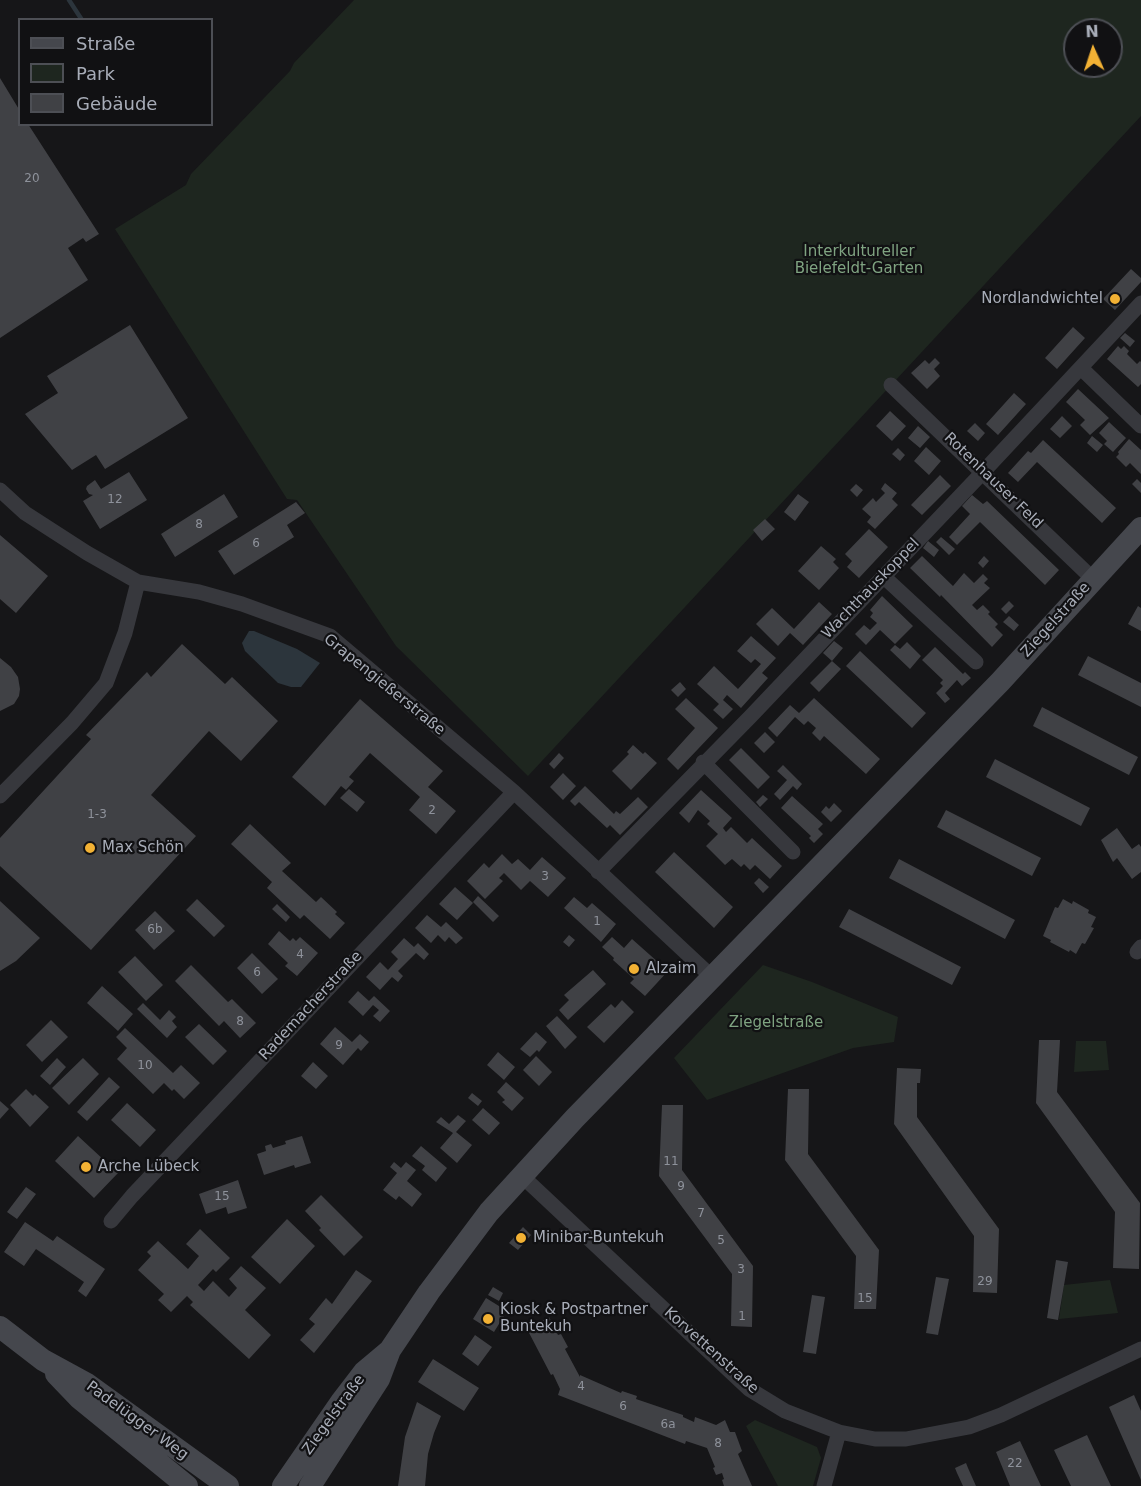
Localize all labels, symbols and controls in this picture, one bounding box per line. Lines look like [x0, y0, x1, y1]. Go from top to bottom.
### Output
legend [18, 18, 213, 126]
north arrow [1063, 18, 1123, 78]
text: N [1085, 22, 1099, 41]
text: Straße [76, 33, 135, 54]
text: Park [76, 63, 115, 84]
text: Gebäude [76, 93, 157, 114]
house number: 20 [24, 172, 40, 186]
park label: Interkultureller Bielefeldt-Garten [795, 243, 923, 278]
place label: Nordlandwichtel [981, 290, 1103, 308]
marker: Nordlandwichtel [1108, 292, 1122, 306]
street label: Rotenhauser Feld [940, 429, 1046, 533]
house number: 12 [107, 493, 123, 507]
house number: 8 [195, 518, 203, 532]
street label: Wachthauskoppel [819, 535, 923, 643]
house number: 6 [252, 537, 260, 551]
street label: Ziegelstraße [1018, 579, 1094, 661]
street label: Grapengießerstraße [320, 631, 448, 739]
house number: 2 [428, 804, 436, 818]
house number: 1-3 [87, 808, 107, 822]
place label: Max Schön [102, 839, 184, 857]
marker: Max Schön [83, 841, 97, 855]
house number: 3 [541, 870, 549, 884]
house number: 1 [593, 915, 601, 929]
house number: 6b [147, 923, 163, 937]
street label: Rademacherstraße [256, 948, 366, 1064]
house number: 4 [296, 948, 304, 962]
place label: Alzaim [646, 960, 696, 978]
marker: Alzaim [627, 962, 641, 976]
house number: 6 [253, 966, 261, 980]
park label: Ziegelstraße [729, 1014, 823, 1032]
house number: 8 [236, 1015, 244, 1029]
house number: 9 [335, 1039, 343, 1053]
house number: 10 [137, 1059, 153, 1073]
house number: 11 [663, 1155, 679, 1169]
place label: Arche Lübeck [98, 1158, 199, 1176]
marker: Arche Lübeck [79, 1160, 93, 1174]
house number: 9 [677, 1180, 685, 1194]
house number: 15 [214, 1190, 230, 1204]
house number: 7 [697, 1207, 705, 1221]
place label: Minibar-Buntekuh [533, 1229, 664, 1247]
marker: Minibar-Buntekuh [514, 1231, 528, 1245]
house number: 5 [717, 1234, 725, 1248]
house number: 3 [737, 1263, 745, 1277]
house number: 29 [977, 1275, 993, 1289]
house number: 15 [857, 1292, 873, 1306]
place label: Kiosk & Postpartner Buntekuh [500, 1301, 648, 1336]
street label: Korvettenstraße [660, 1304, 762, 1398]
house number: 1 [738, 1310, 746, 1324]
marker: Kiosk & Postpartner Buntekuh [481, 1312, 495, 1326]
street label: Ziegelstraße [299, 1372, 369, 1458]
street label: Padelügger Weg [82, 1378, 192, 1464]
house number: 4 [577, 1380, 585, 1394]
house number: 6 [619, 1400, 627, 1414]
house number: 6a [661, 1418, 675, 1432]
house number: 8 [714, 1437, 722, 1451]
house number: 22 [1007, 1457, 1023, 1471]

